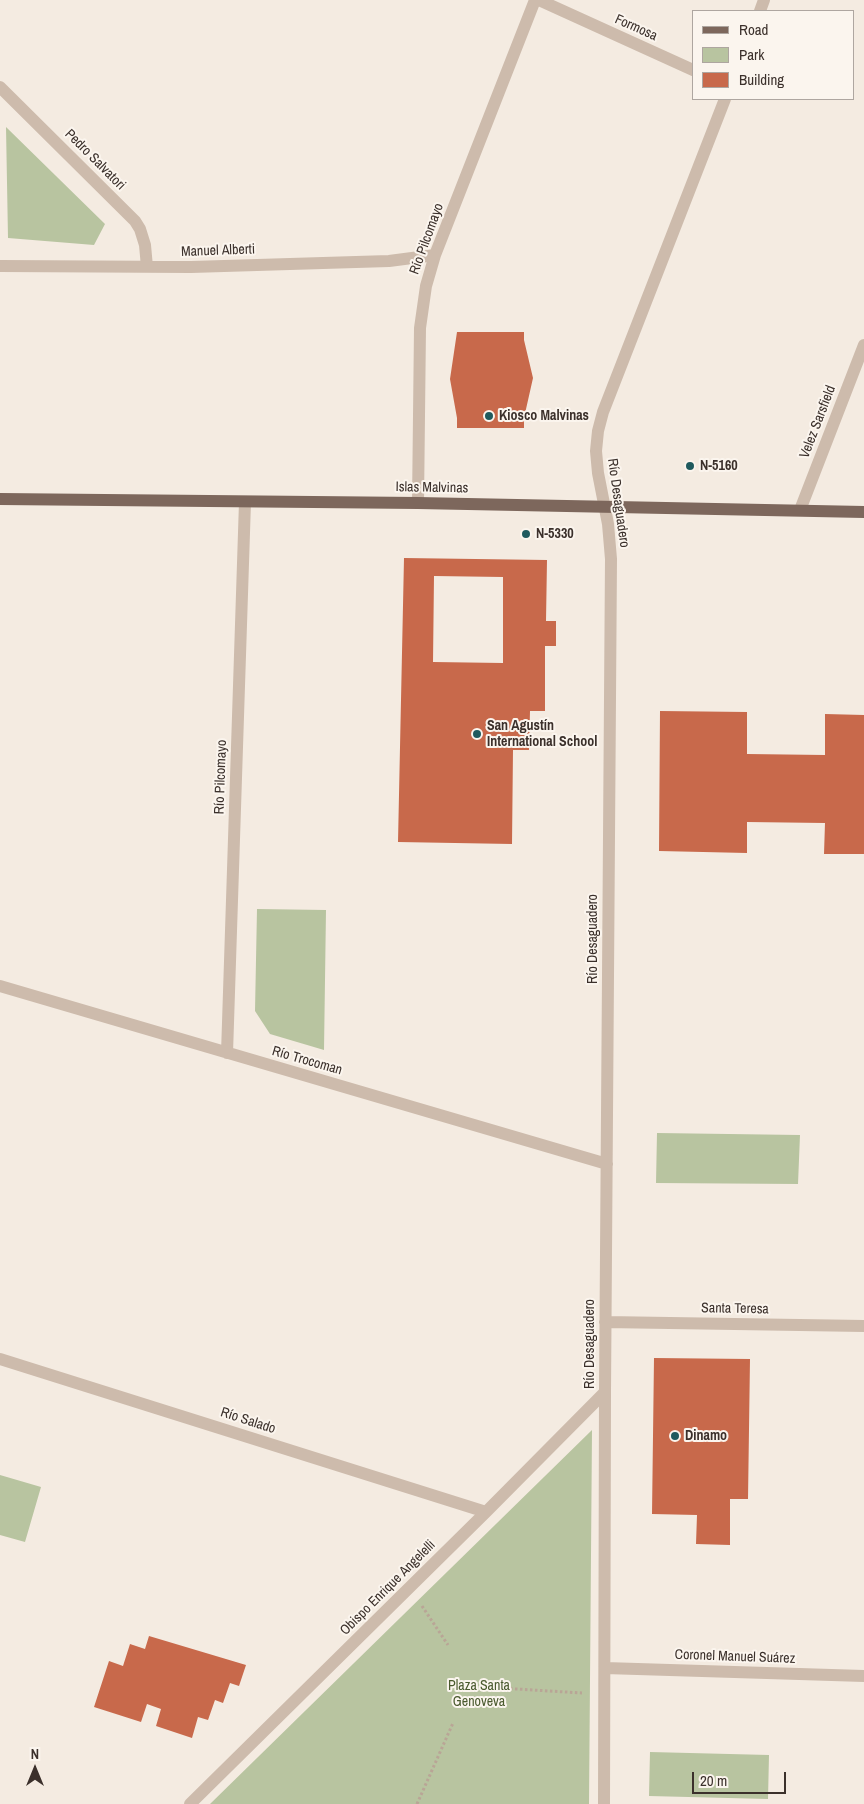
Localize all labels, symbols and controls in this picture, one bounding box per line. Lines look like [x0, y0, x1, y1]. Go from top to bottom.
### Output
legend [692, 10, 854, 100]
street label: Formosa [612, 11, 660, 45]
text: Road [739, 19, 768, 40]
text: Park [739, 44, 764, 65]
text: Building [739, 69, 784, 90]
street label: Pedro Salvatori [61, 126, 129, 194]
street label: Río Pilcomayo [406, 201, 448, 277]
street label: Manuel Alberti [181, 241, 255, 261]
street label: Velez Sarsfield [796, 383, 840, 461]
place label: Kiosco Malvinas [499, 408, 589, 424]
marker: Kiosco Malvinas [483, 410, 495, 422]
street label: Río Desaguadero [603, 457, 633, 549]
place label: N-5160 [700, 458, 738, 474]
marker: N-5160 [684, 460, 696, 472]
street label: Islas Malvinas [395, 479, 469, 497]
place label: N-5330 [536, 526, 574, 542]
marker: N-5330 [520, 528, 532, 540]
place label: San Agustín International School [487, 718, 597, 750]
marker: San Agustín International School [471, 728, 483, 740]
street label: Río Pilcomayo [211, 739, 231, 815]
street label: Río Desaguadero [585, 894, 601, 984]
street label: Río Trocoman [270, 1043, 344, 1079]
street label: Río Desaguadero [582, 1299, 598, 1389]
street label: Santa Teresa [701, 1300, 769, 1318]
street label: Río Salado [218, 1404, 278, 1438]
place label: Dinamo [685, 1428, 727, 1444]
marker: Dinamo [669, 1430, 681, 1442]
street label: Obispo Enrique Angelelli [337, 1537, 439, 1639]
street label: Coronel Manuel Suárez [674, 1647, 796, 1667]
park label: Plaza Santa Genoveva [448, 1678, 510, 1710]
north arrow [10, 1744, 60, 1794]
text: N [31, 1745, 39, 1763]
scale bar [694, 1762, 788, 1794]
text: 20 m [700, 1770, 727, 1791]

